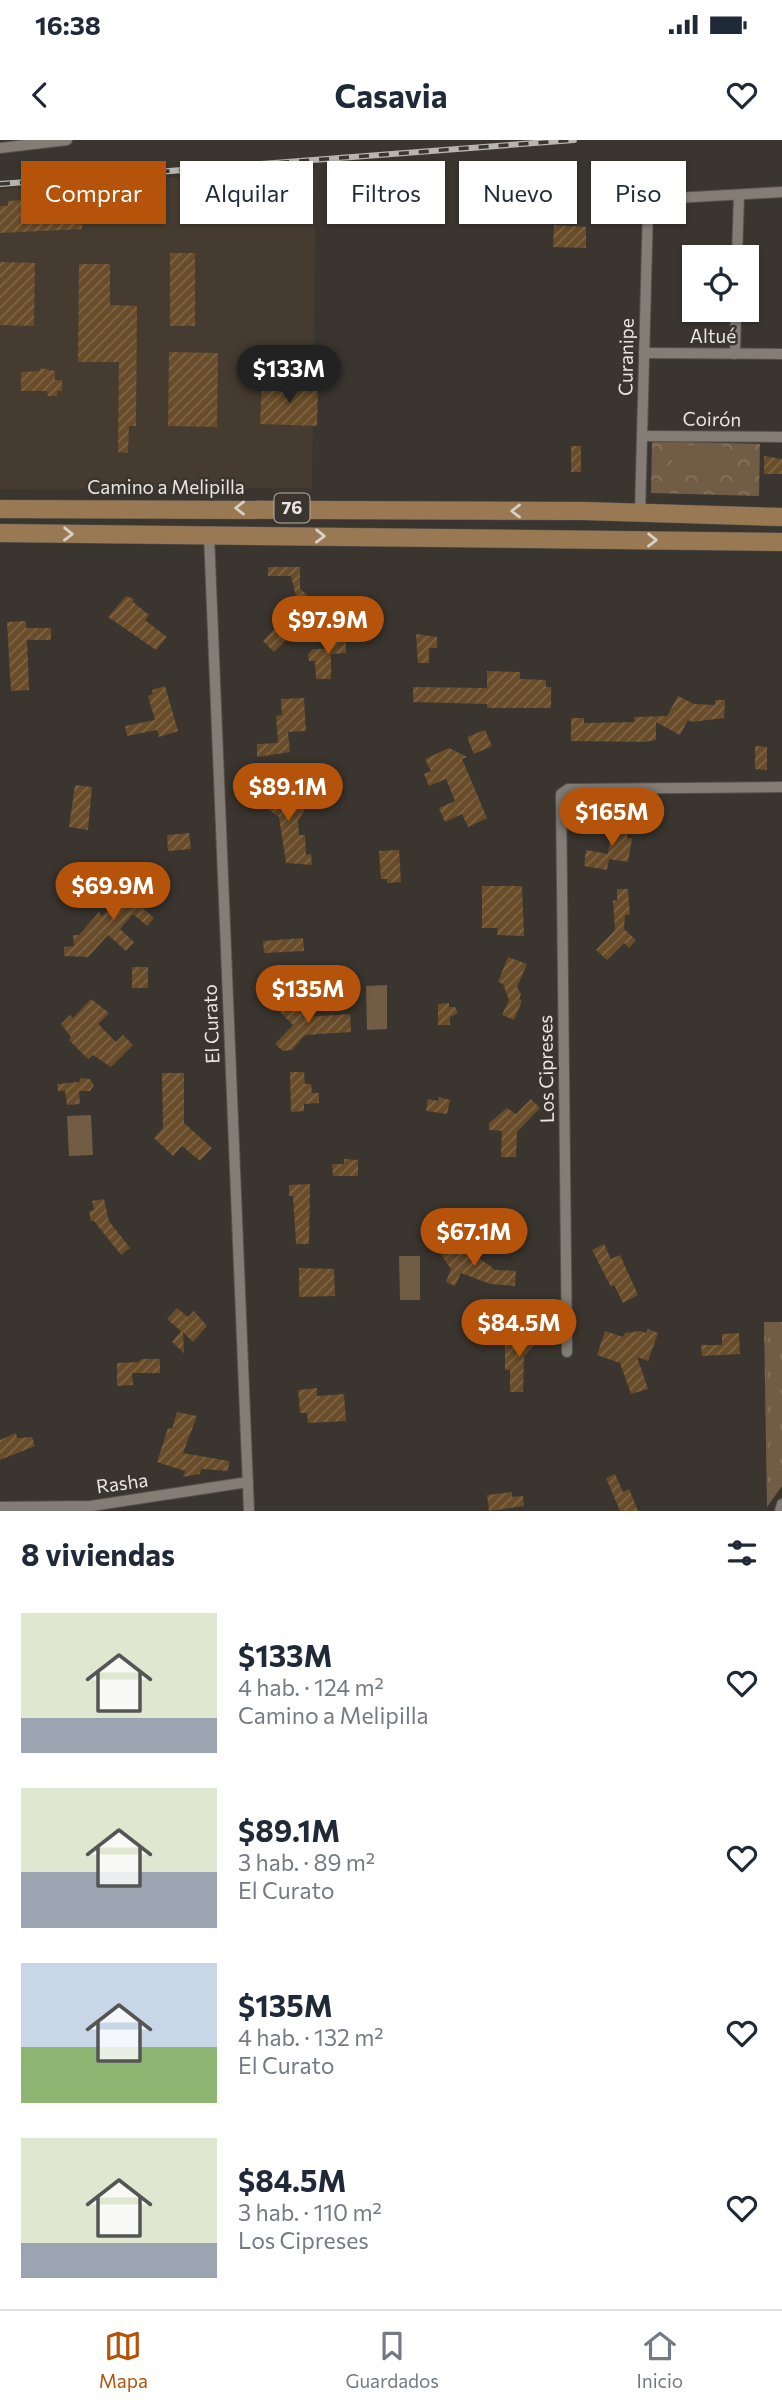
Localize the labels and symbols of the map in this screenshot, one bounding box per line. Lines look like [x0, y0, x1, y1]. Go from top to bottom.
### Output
street label: Curanipe [613, 318, 638, 396]
street label: Altué [690, 324, 736, 347]
pin: $133M [240, 345, 338, 405]
street label: Coirón [682, 406, 742, 431]
street label: Camino a Melipilla [87, 475, 245, 498]
road number: 76 [274, 494, 310, 522]
one-way arrow [234, 500, 245, 516]
one-way arrow [510, 503, 521, 519]
one-way arrow [63, 526, 74, 542]
one-way arrow [315, 529, 326, 544]
one-way arrow [647, 532, 658, 548]
pin: $97.9M [271, 596, 385, 656]
pin: $89.1M [231, 764, 345, 823]
pin: $165M [563, 788, 661, 848]
pin: $69.9M [56, 862, 170, 922]
pin: $135M [259, 966, 357, 1025]
street label: El Curato [198, 984, 223, 1064]
street label: Los Cipreses [533, 1015, 558, 1123]
pin: $67.1M [417, 1208, 531, 1268]
pin: $84.5M [462, 1300, 576, 1359]
street label: Rasha [95, 1467, 149, 1498]

